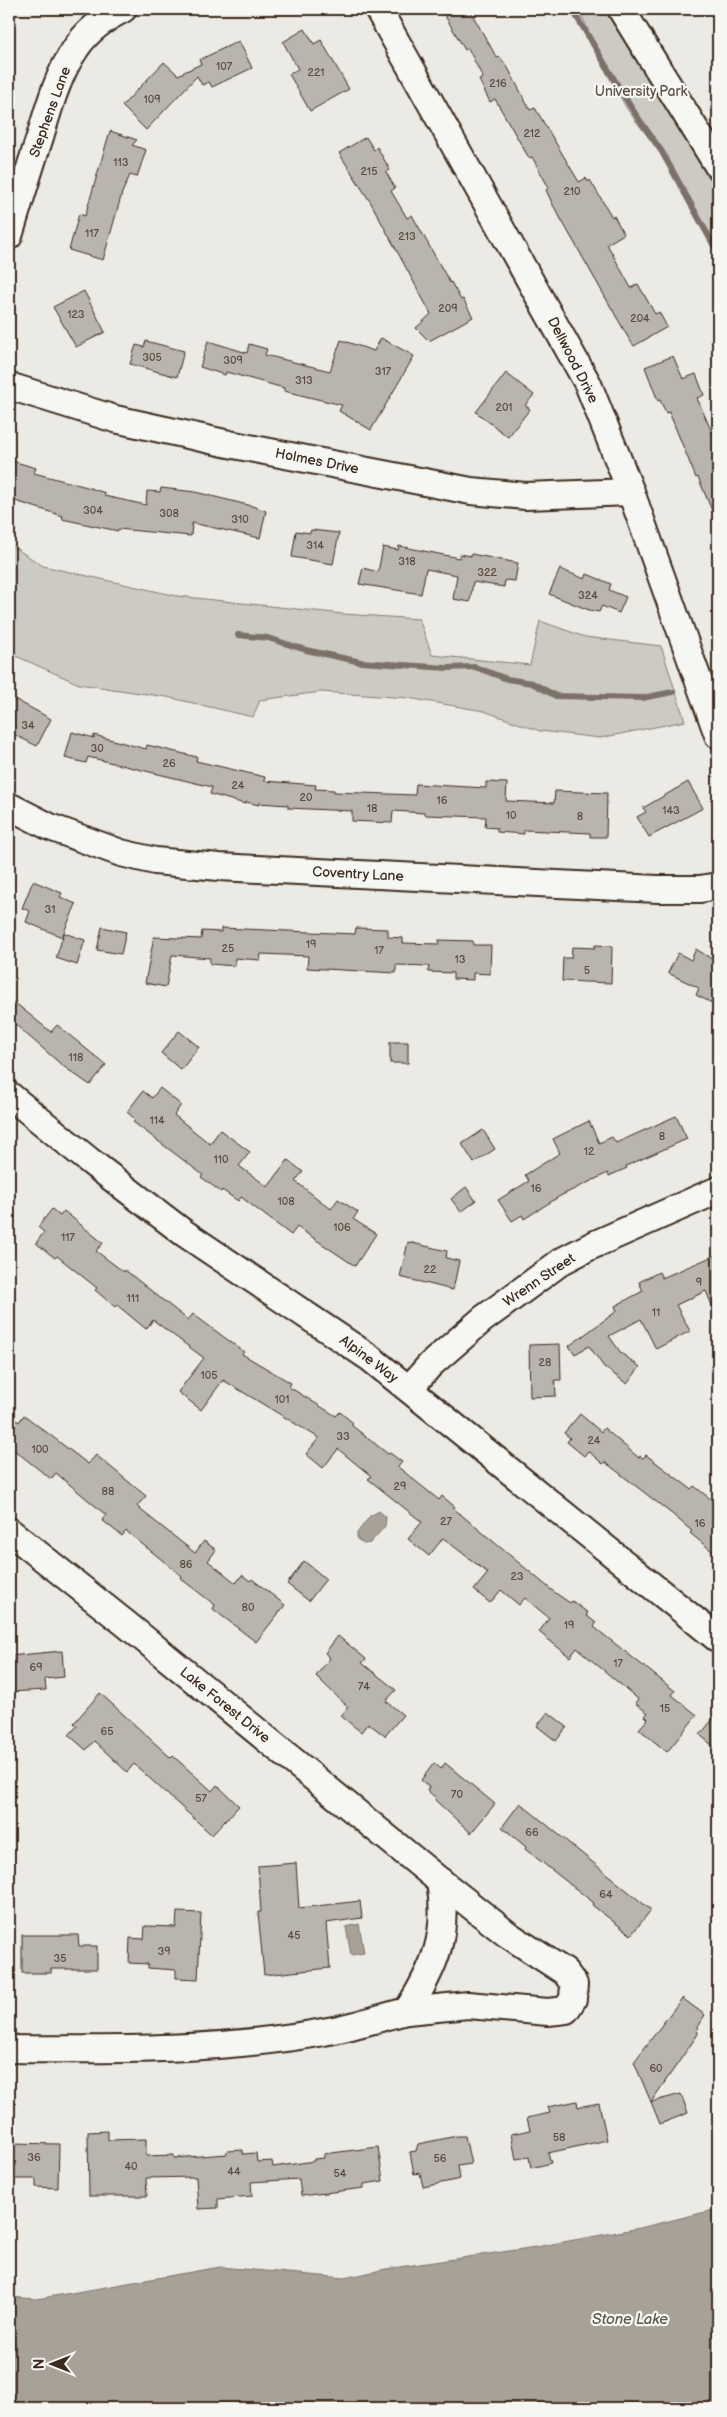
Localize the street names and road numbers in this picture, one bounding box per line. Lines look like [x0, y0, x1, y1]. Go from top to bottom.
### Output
street label: Stephens Lane [26, 64, 74, 160]
street label: Dellwood Drive [544, 314, 602, 406]
street label: Holmes Drive [274, 445, 360, 477]
street label: Coventry Lane [312, 863, 404, 885]
street label: Wrenn Street [500, 1249, 579, 1310]
street label: Alpine Way [336, 1332, 402, 1387]
street label: Lake Forest Drive [176, 1663, 274, 1747]

